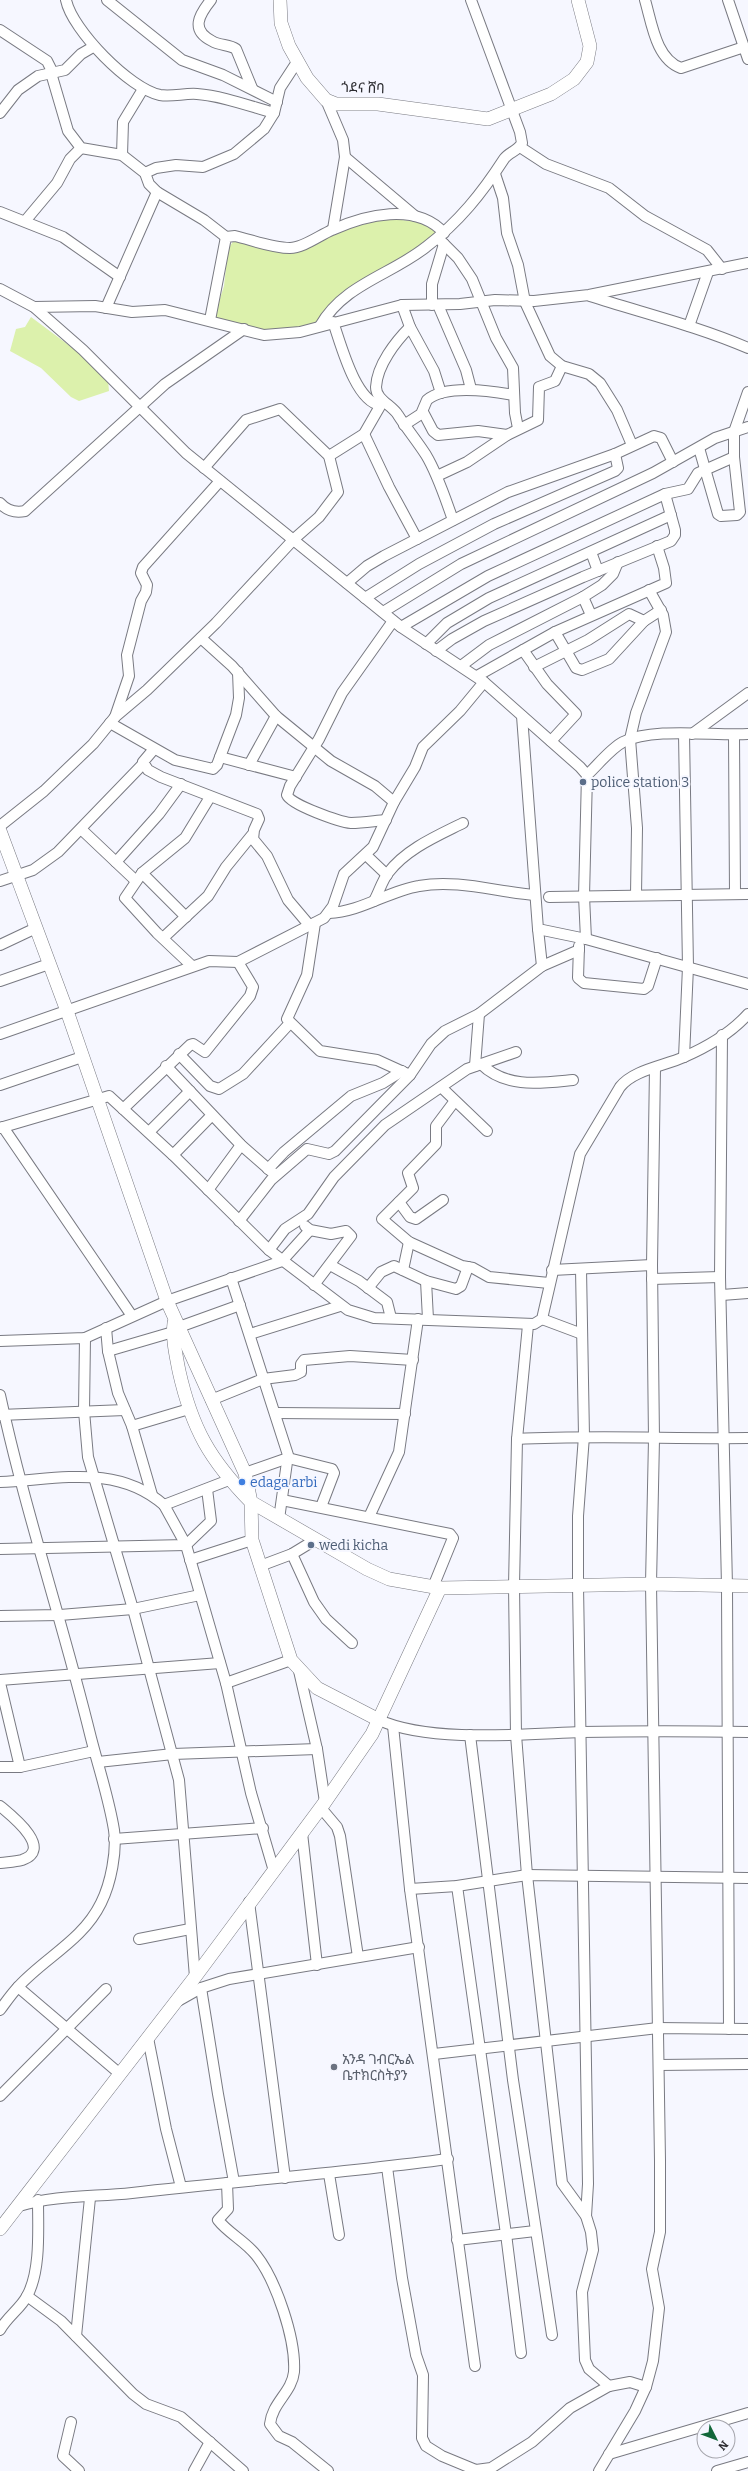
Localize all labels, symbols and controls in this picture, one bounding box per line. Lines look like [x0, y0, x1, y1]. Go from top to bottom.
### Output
street label: ጎደና ሸባ [341, 79, 385, 97]
place label: police station 3 [591, 774, 689, 791]
marker: police station 3 [578, 777, 588, 787]
place label: edaga arbi [250, 1474, 317, 1491]
marker: edaga arbi [237, 1477, 247, 1487]
place label: wedi kicha [318, 1537, 388, 1554]
marker: wedi kicha [306, 1540, 316, 1550]
place label: አንዳ ገብርኤል ቤተክርስትያን [342, 2051, 415, 2084]
marker: አንዳ ገብርኤል ቤተክርስትያን [329, 2062, 339, 2072]
north arrow [696, 2419, 736, 2459]
text: N [715, 2438, 731, 2453]

